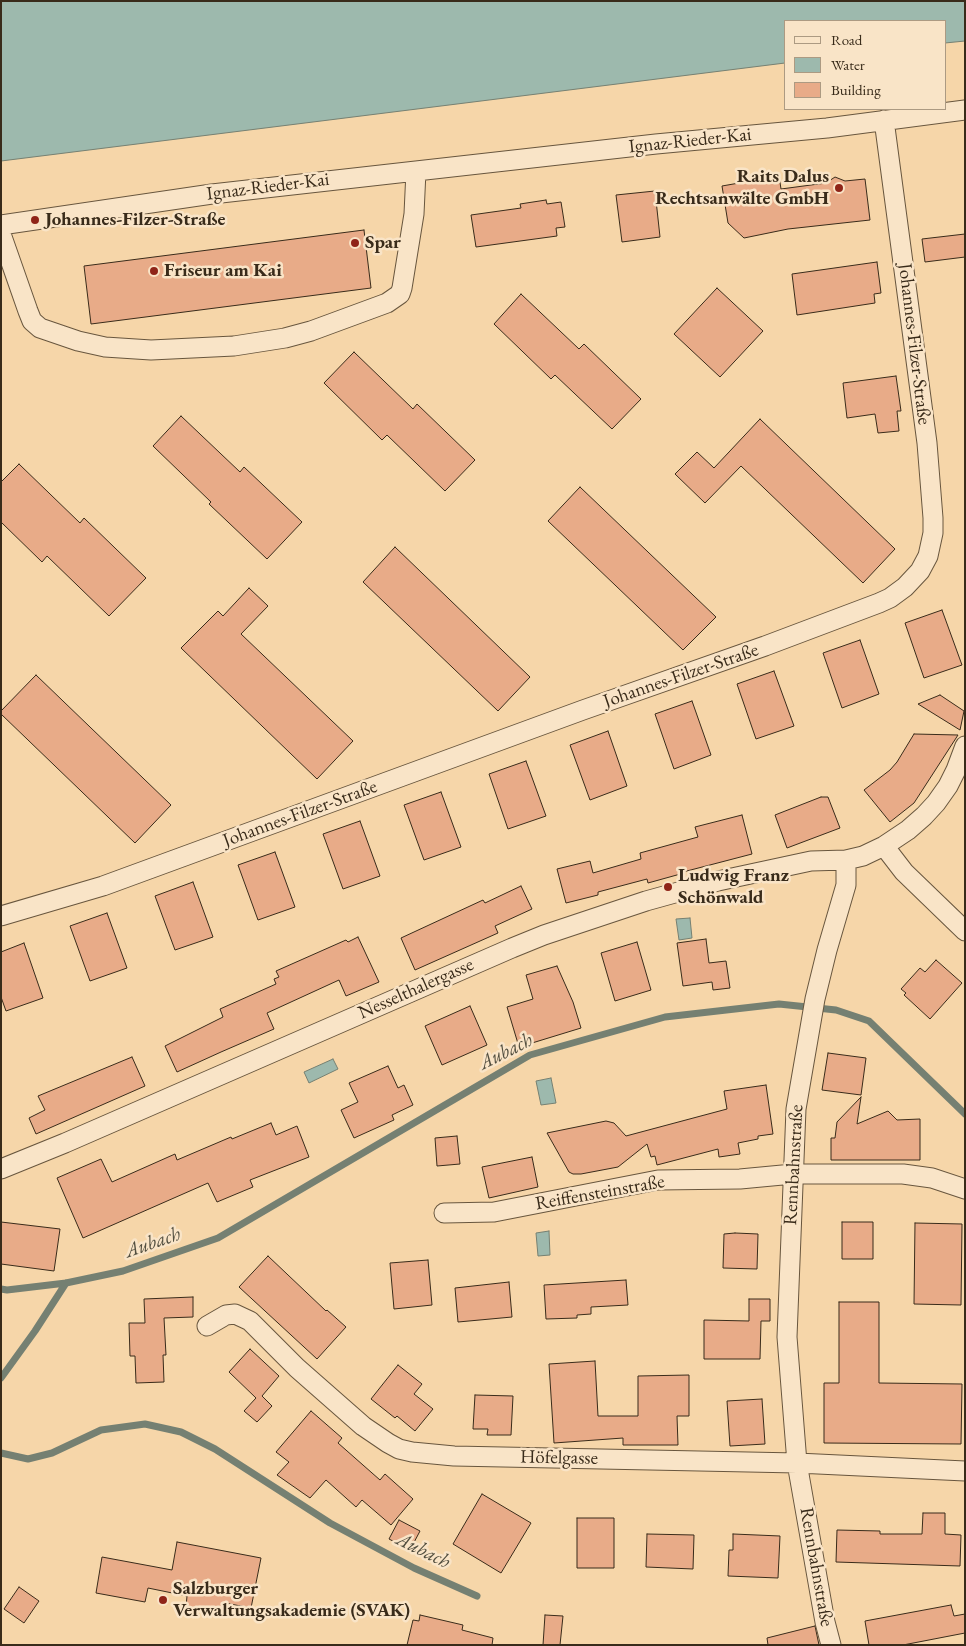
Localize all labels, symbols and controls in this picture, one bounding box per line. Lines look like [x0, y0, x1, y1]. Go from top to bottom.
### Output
legend [784, 20, 946, 110]
text: Road [831, 30, 862, 49]
text: Water [831, 55, 865, 74]
text: Building [831, 80, 881, 99]
street label: Ignaz-Rieder-Kai [627, 123, 753, 159]
place label: Raits Dalus Rechtsanwälte GmbH [655, 166, 829, 210]
street label: Ignaz-Rieder-Kai [205, 168, 331, 206]
marker: Raits Dalus Rechtsanwälte GmbH [833, 182, 845, 194]
place label: Johannes-Filzer-Straße [45, 209, 225, 231]
marker: Johannes-Filzer-Straße [29, 214, 41, 226]
place label: Spar [365, 232, 401, 254]
marker: Spar [349, 237, 361, 249]
place label: Friseur am Kai [164, 260, 282, 282]
street label: Johannes-Filzer-Straße [893, 262, 935, 426]
marker: Friseur am Kai [148, 265, 160, 277]
street label: Johannes-Filzer-Straße [600, 639, 762, 713]
street label: Johannes-Filzer-Straße [220, 775, 380, 853]
place label: Ludwig Franz Schönwald [678, 865, 789, 909]
marker: Ludwig Franz Schönwald [662, 881, 674, 893]
street label: Nesselthalergasse [355, 953, 477, 1025]
water label: Aubach [475, 1028, 537, 1076]
street label: Rennbahnstraße [779, 1104, 809, 1226]
street label: Reiffensteinstraße [534, 1170, 666, 1216]
water label: Aubach [122, 1222, 184, 1264]
street label: Höfelgasse [520, 1446, 598, 1470]
street label: Rennbahnstraße [794, 1506, 838, 1628]
water label: Aubach [392, 1528, 454, 1574]
place label: Salzburger Verwaltungsakademie (SVAK) [173, 1578, 410, 1622]
marker: Salzburger Verwaltungsakademie (SVAK) [157, 1594, 169, 1606]

